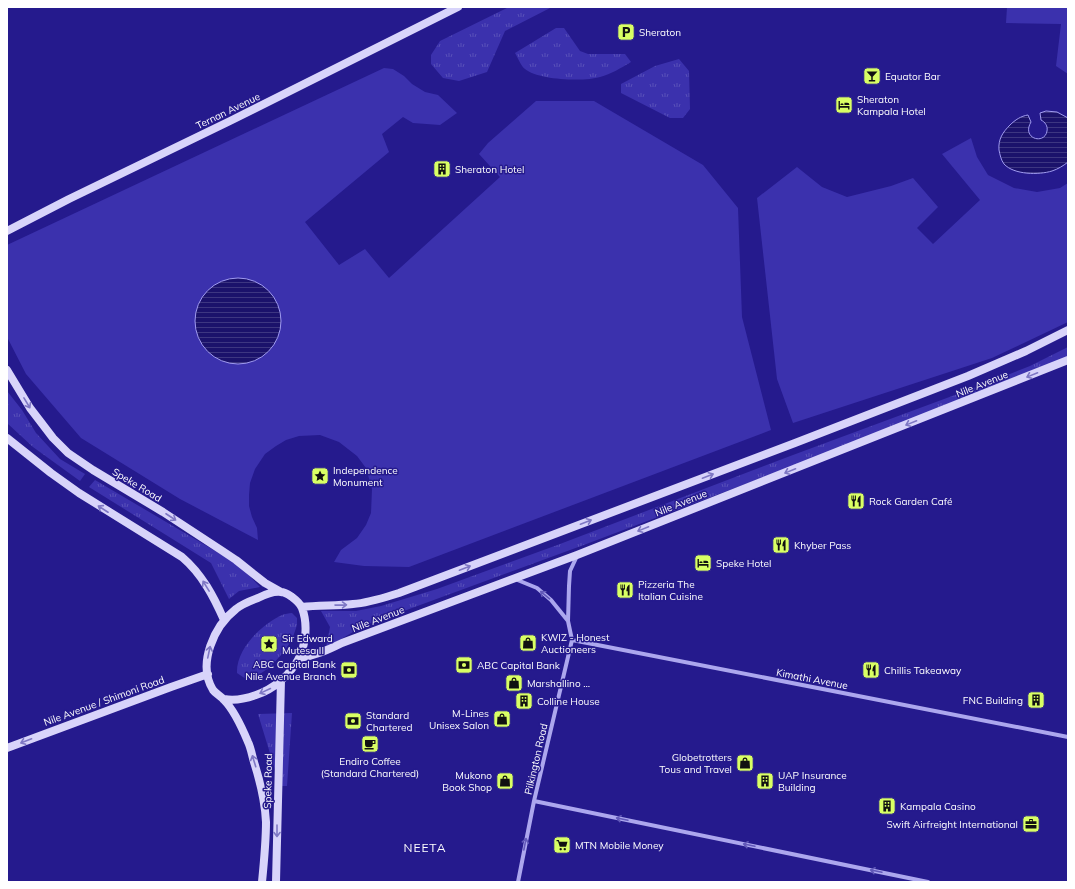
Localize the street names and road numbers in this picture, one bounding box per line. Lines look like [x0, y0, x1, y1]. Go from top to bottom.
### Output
street label: Ternan Avenue [194, 90, 262, 132]
street label: Nile Avenue [954, 368, 1010, 400]
street label: Speke Road [110, 465, 164, 505]
street label: Nile Avenue [653, 487, 709, 519]
street label: Nile Avenue [350, 603, 406, 635]
street label: Kimathi Avenue [775, 666, 849, 692]
street label: Nile Avenue / Shimoni Road [42, 673, 166, 729]
street label: Pilkington Road [521, 722, 551, 796]
street label: Speke Road [261, 753, 275, 809]

